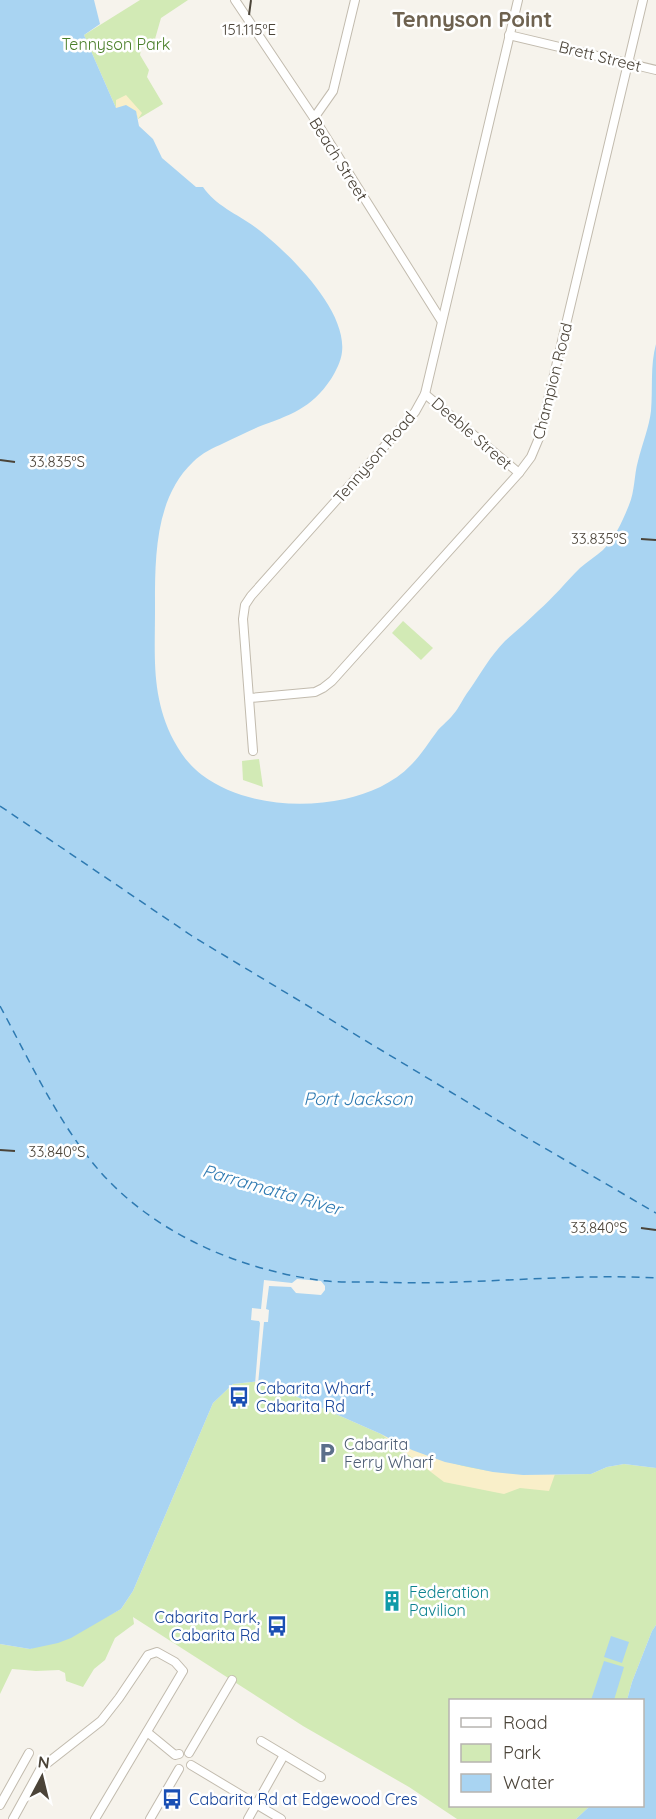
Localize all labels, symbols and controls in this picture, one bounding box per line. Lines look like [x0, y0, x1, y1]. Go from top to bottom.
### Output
district label: Tennyson Point [392, 5, 552, 33]
text: 151.115°E [222, 20, 276, 39]
park label: Tennyson Park [62, 34, 170, 54]
street label: Brett Street [557, 36, 643, 76]
street label: Beach Street [305, 114, 373, 204]
street label: Champion Road [528, 320, 576, 442]
street label: Deeble Street [428, 393, 516, 473]
street label: Tennyson Road [329, 407, 419, 507]
text: 33.835°S [29, 452, 85, 471]
text: 33.835°S [571, 529, 627, 548]
water label: Port Jackson [303, 1087, 413, 1110]
text: 33.840°S [29, 1142, 85, 1161]
water label: Parramatta River [200, 1159, 346, 1221]
text: 33.840°S [571, 1218, 627, 1237]
place label: Cabarita Wharf, Cabarita Rd [256, 1378, 374, 1416]
bus stop icon: Cabarita Wharf, Cabarita Rd [227, 1385, 251, 1409]
place label: Cabarita Ferry Wharf [344, 1434, 434, 1472]
parking icon: Cabarita Ferry Wharf [315, 1441, 339, 1465]
place label: Federation Pavilion [409, 1582, 489, 1620]
building icon: Federation Pavilion [380, 1589, 404, 1613]
place label: Cabarita Park, Cabarita Rd [154, 1607, 260, 1645]
bus stop icon: Cabarita Park, Cabarita Rd [265, 1614, 289, 1638]
legend [449, 1699, 644, 1807]
text: Road [503, 1711, 548, 1734]
text: Park [503, 1741, 541, 1764]
north arrow [12, 1747, 72, 1807]
text: N [37, 1751, 51, 1773]
text: Water [503, 1771, 554, 1794]
bus stop icon: Cabarita Rd at Edgewood Cres [160, 1787, 184, 1811]
place label: Cabarita Rd at Edgewood Cres [189, 1789, 417, 1809]

